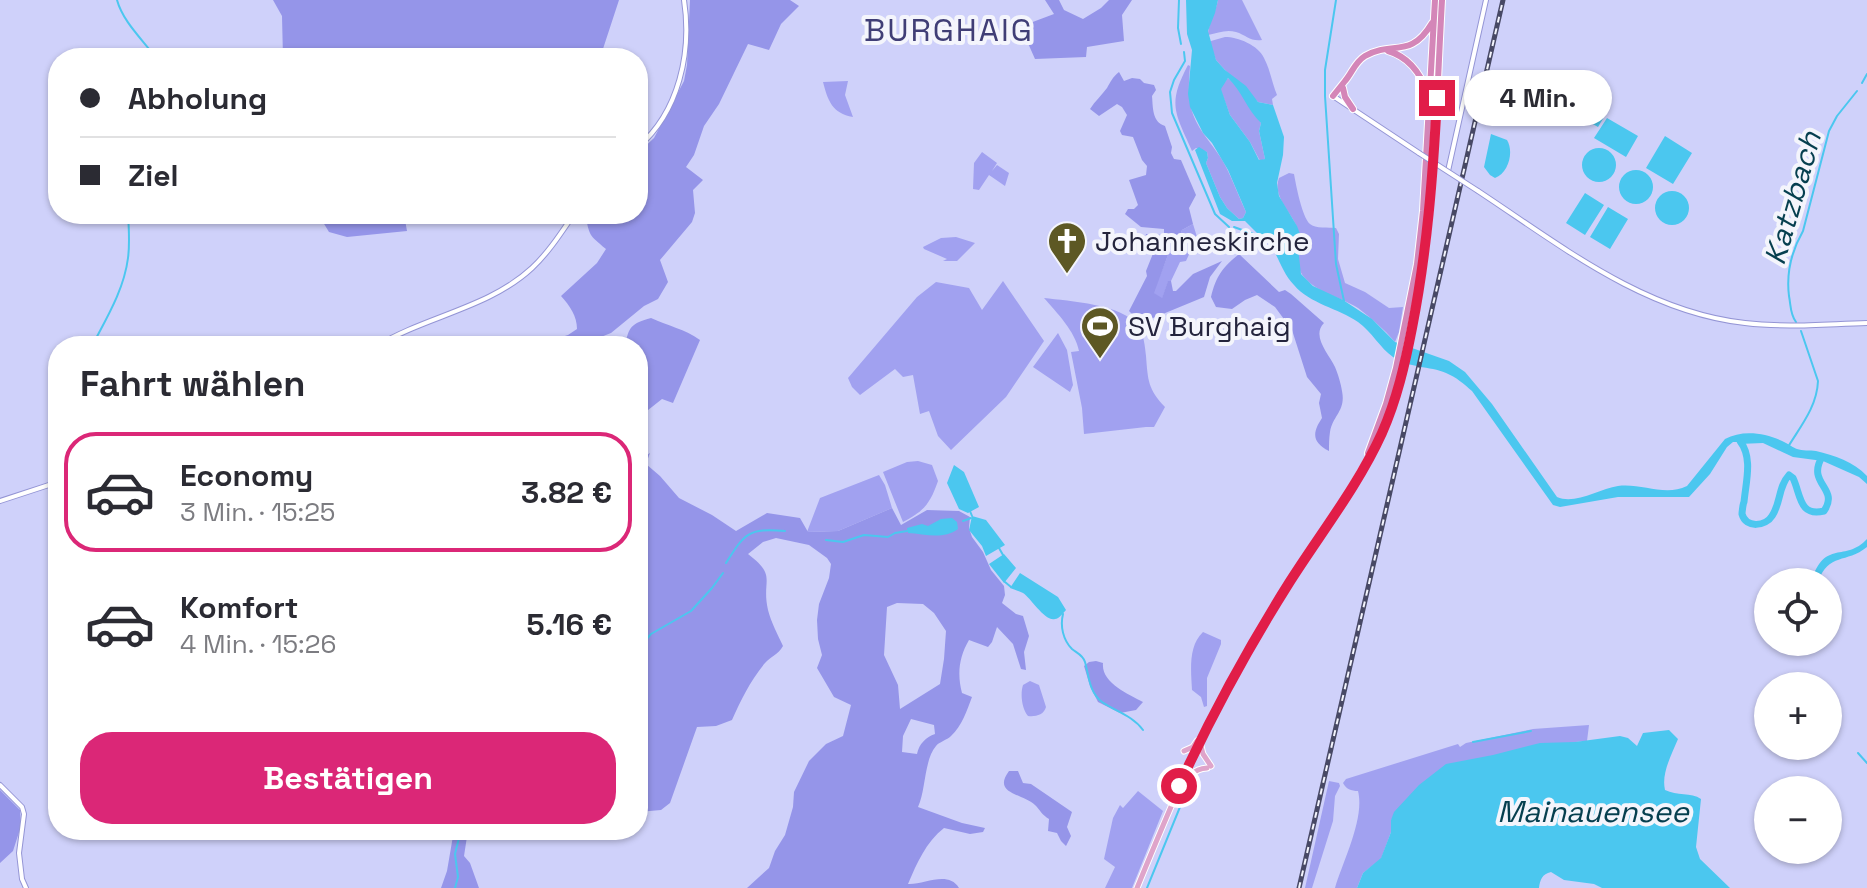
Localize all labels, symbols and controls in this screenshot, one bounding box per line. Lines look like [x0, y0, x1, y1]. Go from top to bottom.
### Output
district label: BURGHAIG [864, 10, 1034, 50]
callout: 4 Min. [1465, 70, 1613, 126]
text: Abholung [128, 79, 267, 118]
route end [1419, 80, 1455, 116]
text: 4 Min. [1500, 81, 1576, 115]
water label: Katzbach [1755, 126, 1830, 269]
text: Ziel [128, 156, 179, 195]
church icon: Johanneskirche [1046, 220, 1088, 275]
place label: Johanneskirche [1095, 223, 1310, 259]
sports icon: SV Burghaig [1079, 305, 1121, 360]
place label: SV Burghaig [1128, 308, 1291, 344]
text: Fahrt wählen [80, 361, 305, 407]
icon: car [84, 456, 156, 528]
text: Economy [180, 456, 313, 495]
text: 3.82 € [521, 473, 612, 512]
text: 3 Min. · 15:25 [180, 495, 335, 529]
map controls [1754, 568, 1842, 864]
button: locate [1754, 568, 1842, 656]
icon: car [84, 588, 156, 660]
text: Komfort [180, 588, 298, 627]
text: 5.16 € [527, 605, 612, 644]
text: 4 Min. · 15:26 [180, 627, 336, 661]
button: + [1754, 672, 1842, 760]
button: Bestätigen [80, 732, 616, 824]
route start [1161, 768, 1197, 804]
button: − [1754, 776, 1842, 864]
water label: Mainauensee [1497, 792, 1690, 831]

